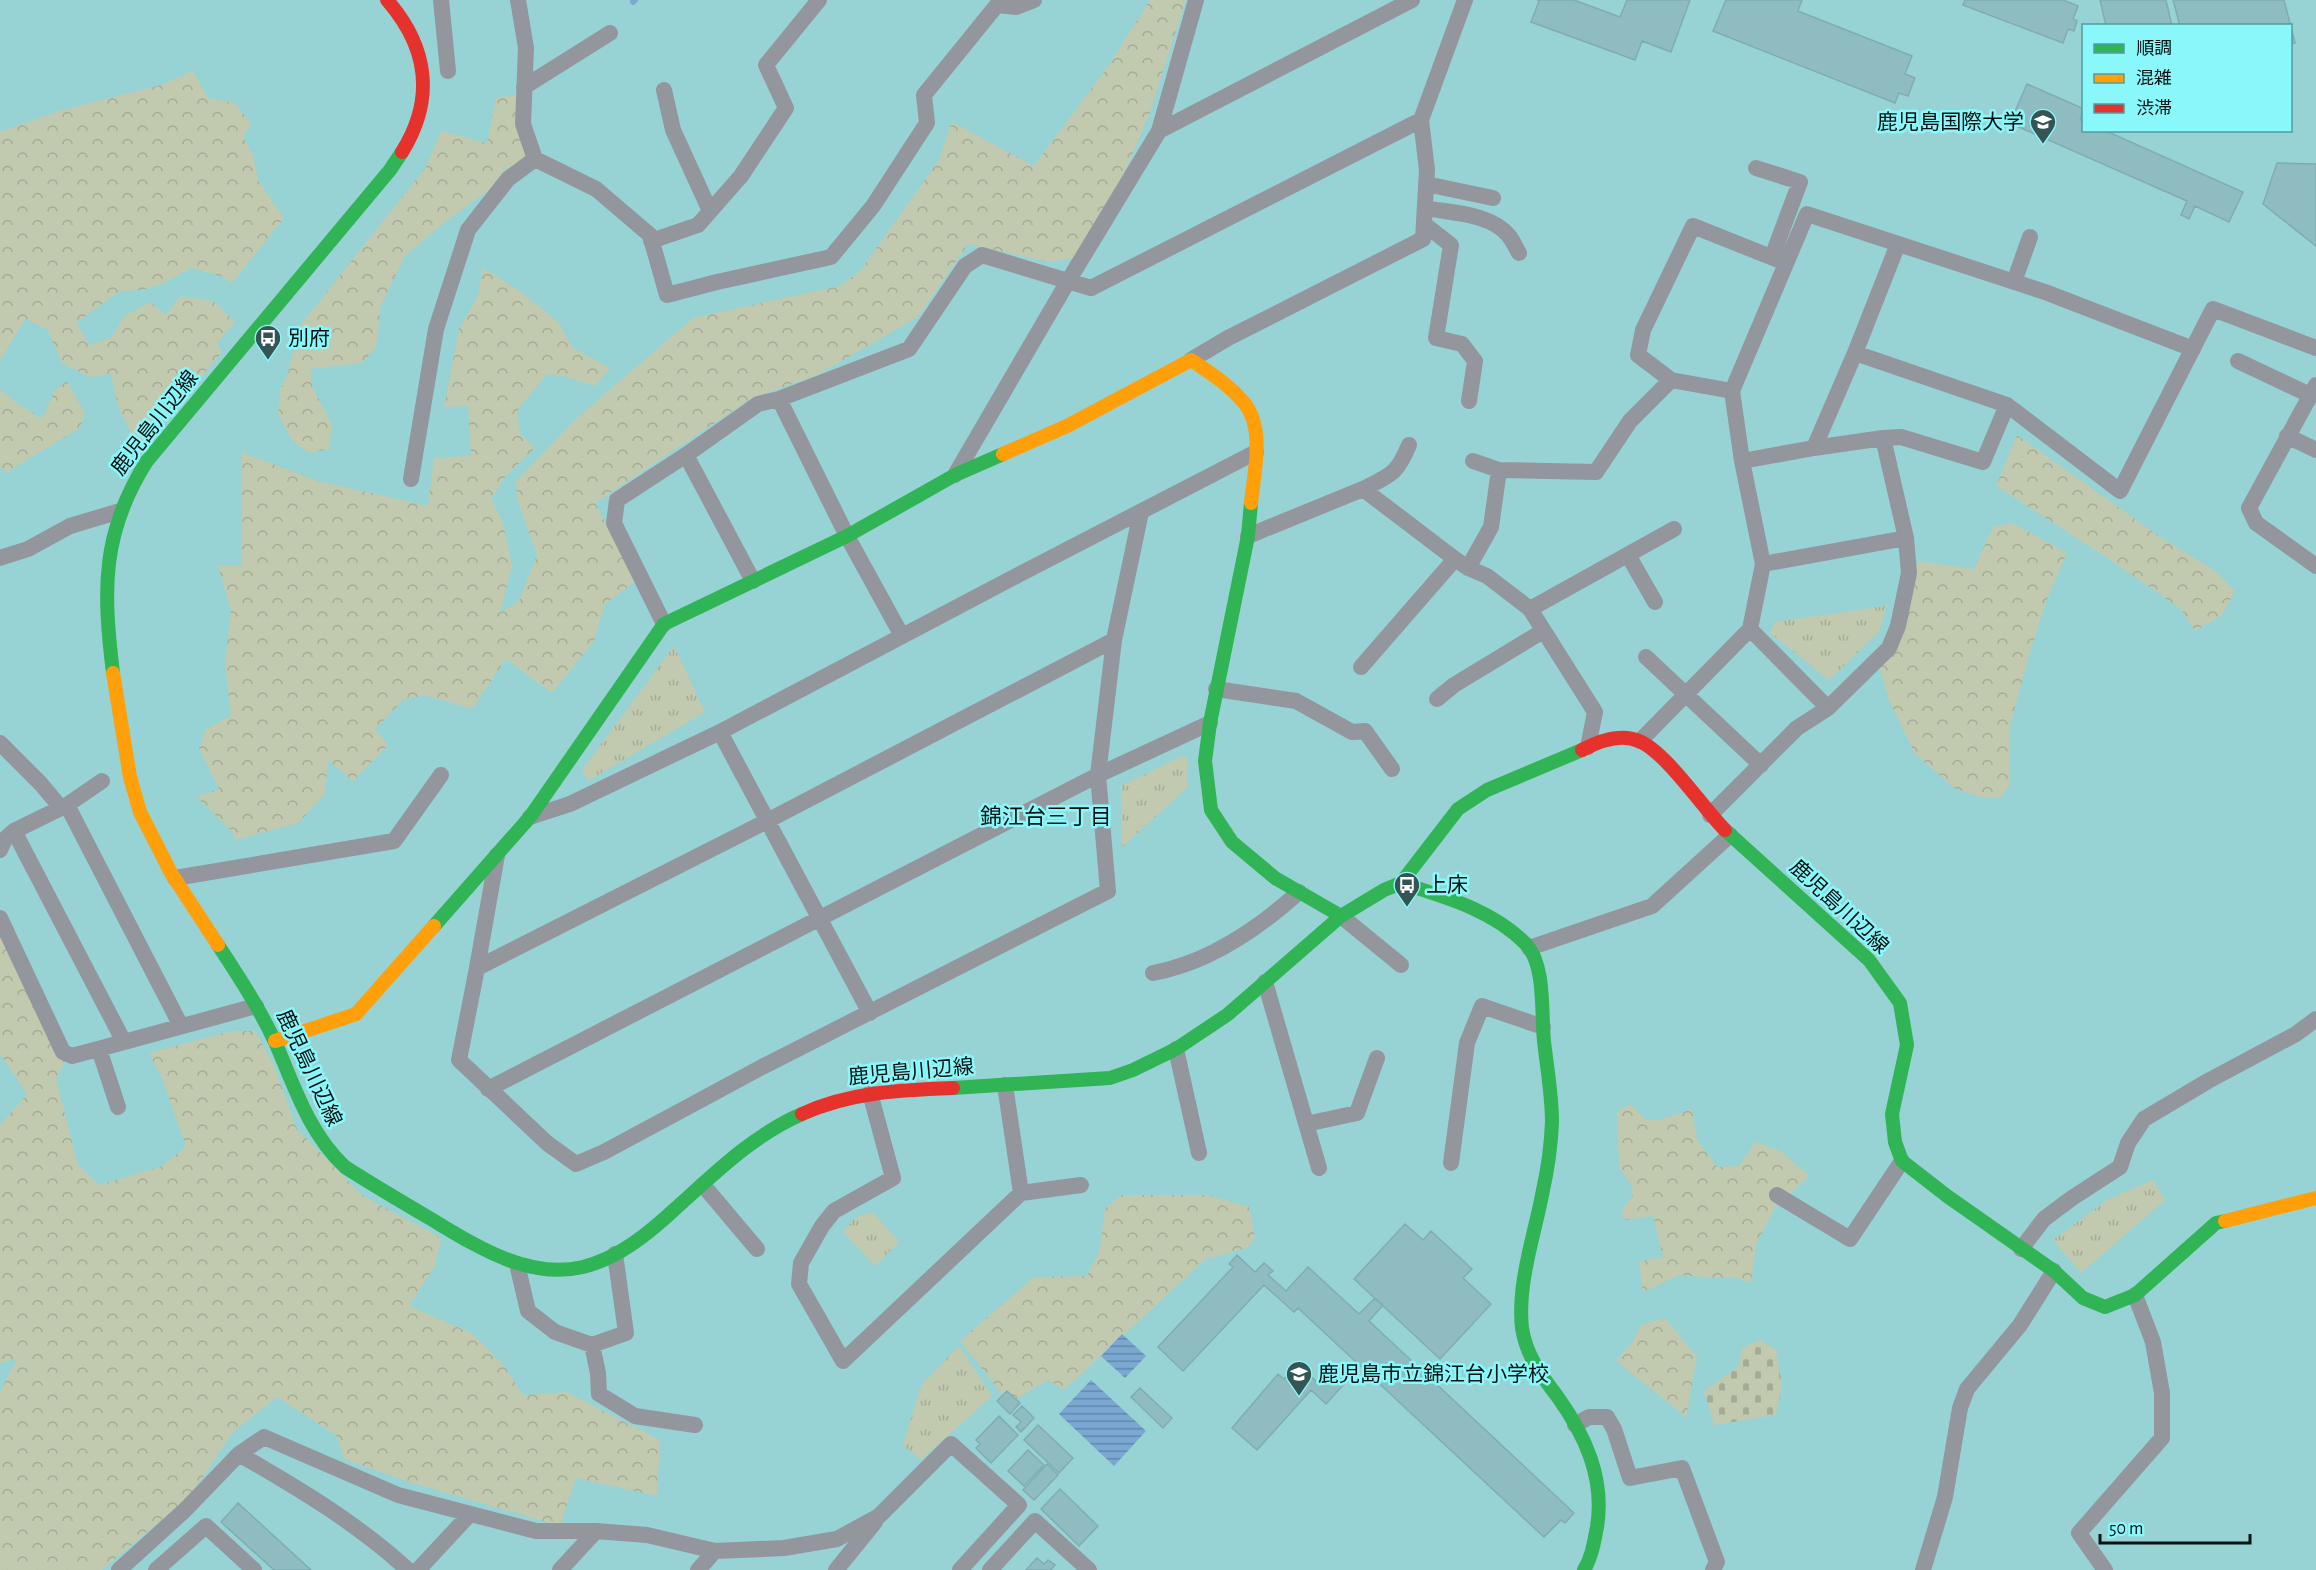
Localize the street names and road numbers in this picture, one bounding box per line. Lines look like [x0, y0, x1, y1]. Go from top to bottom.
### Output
street label: 鹿児島川辺線 [107, 366, 202, 479]
street label: 鹿児島川辺線 [1786, 856, 1893, 958]
street label: 鹿児島川辺線 [273, 1006, 346, 1130]
street label: 鹿児島川辺線 [847, 1055, 975, 1088]

